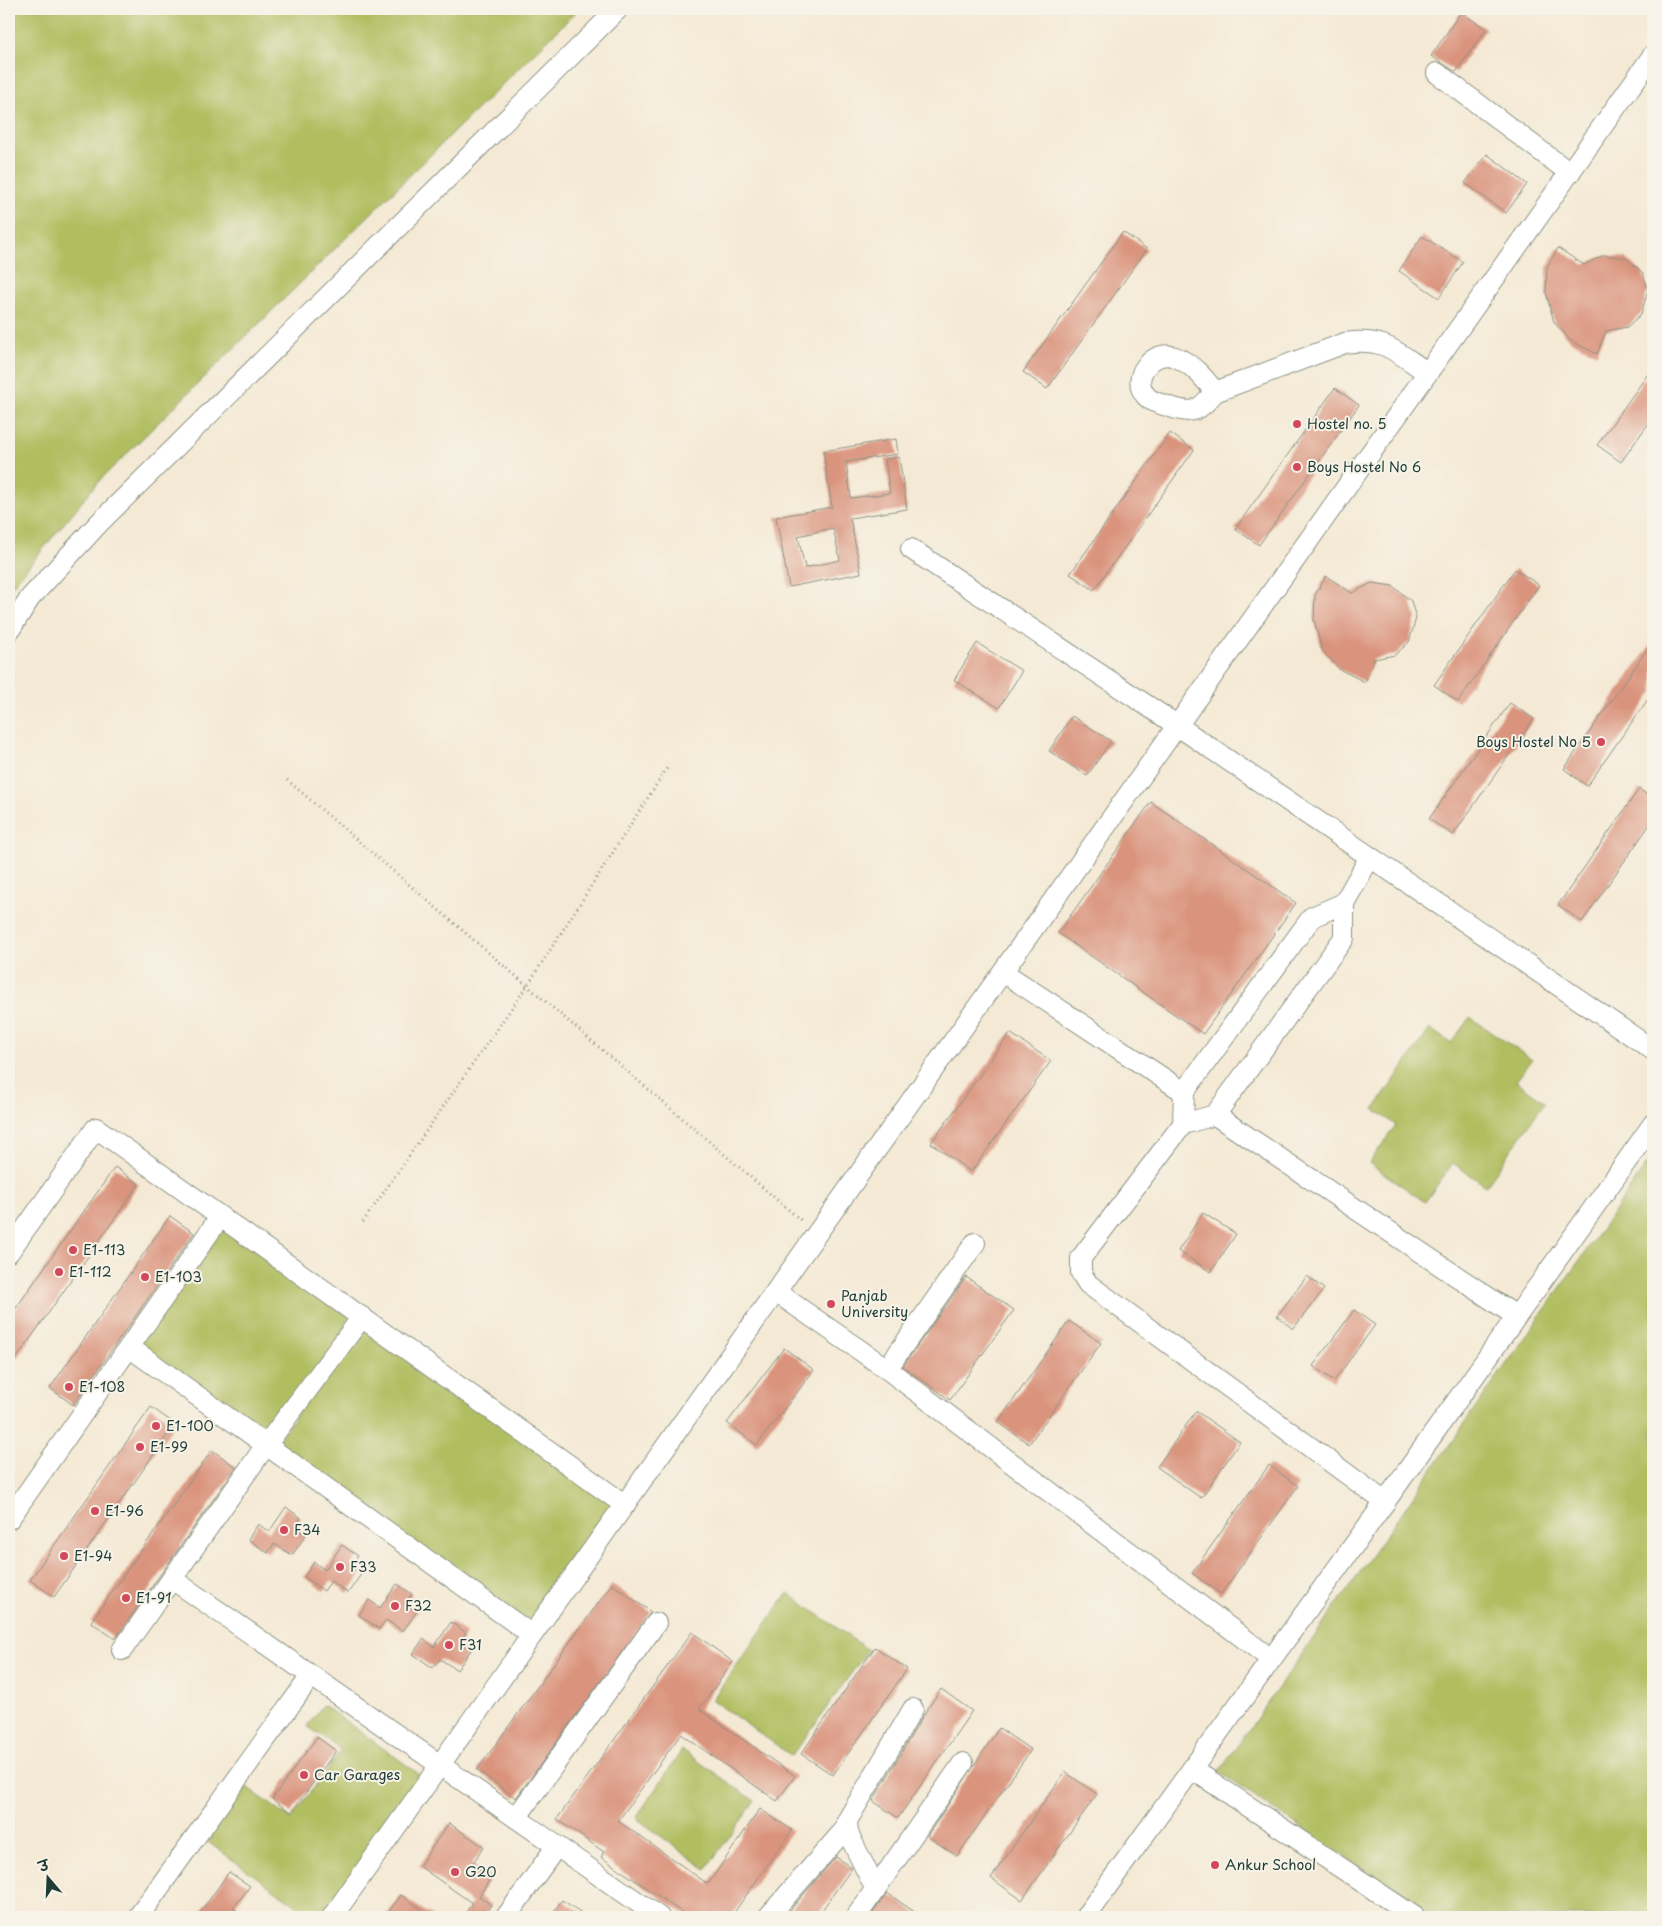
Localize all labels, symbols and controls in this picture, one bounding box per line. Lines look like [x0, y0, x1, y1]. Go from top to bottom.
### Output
place label: Hostel no. 5 [1307, 413, 1386, 434]
marker: Hostel no. 5 [1291, 418, 1303, 430]
place label: Boys Hostel No 6 [1307, 456, 1421, 477]
marker: Boys Hostel No 6 [1291, 461, 1303, 473]
place label: Boys Hostel No 5 [1476, 731, 1591, 752]
marker: Boys Hostel No 5 [1595, 736, 1607, 748]
place label: E1-113 [83, 1239, 125, 1260]
marker: E1-113 [67, 1244, 79, 1256]
place label: E1-112 [69, 1261, 112, 1282]
marker: E1-112 [53, 1266, 65, 1278]
place label: E1-103 [155, 1266, 202, 1287]
marker: E1-103 [139, 1271, 151, 1283]
place label: Panjab University [841, 1285, 908, 1322]
marker: Panjab University [825, 1298, 837, 1310]
place label: E1-108 [79, 1376, 125, 1397]
marker: E1-108 [63, 1381, 75, 1393]
place label: E1-100 [166, 1415, 214, 1436]
marker: E1-100 [150, 1420, 162, 1432]
place label: E1-99 [150, 1436, 188, 1457]
marker: E1-99 [134, 1441, 146, 1453]
place label: E1-96 [105, 1500, 144, 1521]
marker: E1-96 [89, 1505, 101, 1517]
place label: F34 [294, 1519, 321, 1540]
marker: F34 [278, 1524, 290, 1536]
place label: E1-94 [74, 1545, 112, 1566]
marker: E1-94 [58, 1550, 70, 1562]
place label: F33 [350, 1556, 376, 1577]
marker: F33 [334, 1561, 346, 1573]
place label: E1-91 [136, 1587, 171, 1608]
marker: E1-91 [120, 1592, 132, 1604]
place label: F32 [405, 1595, 432, 1616]
marker: F32 [389, 1600, 401, 1612]
place label: F31 [459, 1634, 482, 1655]
marker: F31 [443, 1639, 455, 1651]
place label: Car Garages [314, 1764, 400, 1785]
marker: Car Garages [298, 1769, 310, 1781]
text: उ [34, 1853, 53, 1877]
north arrow [22, 1854, 72, 1904]
place label: Ankur School [1225, 1854, 1316, 1875]
marker: Ankur School [1209, 1859, 1221, 1871]
place label: G20 [465, 1861, 496, 1882]
marker: G20 [449, 1866, 461, 1878]

